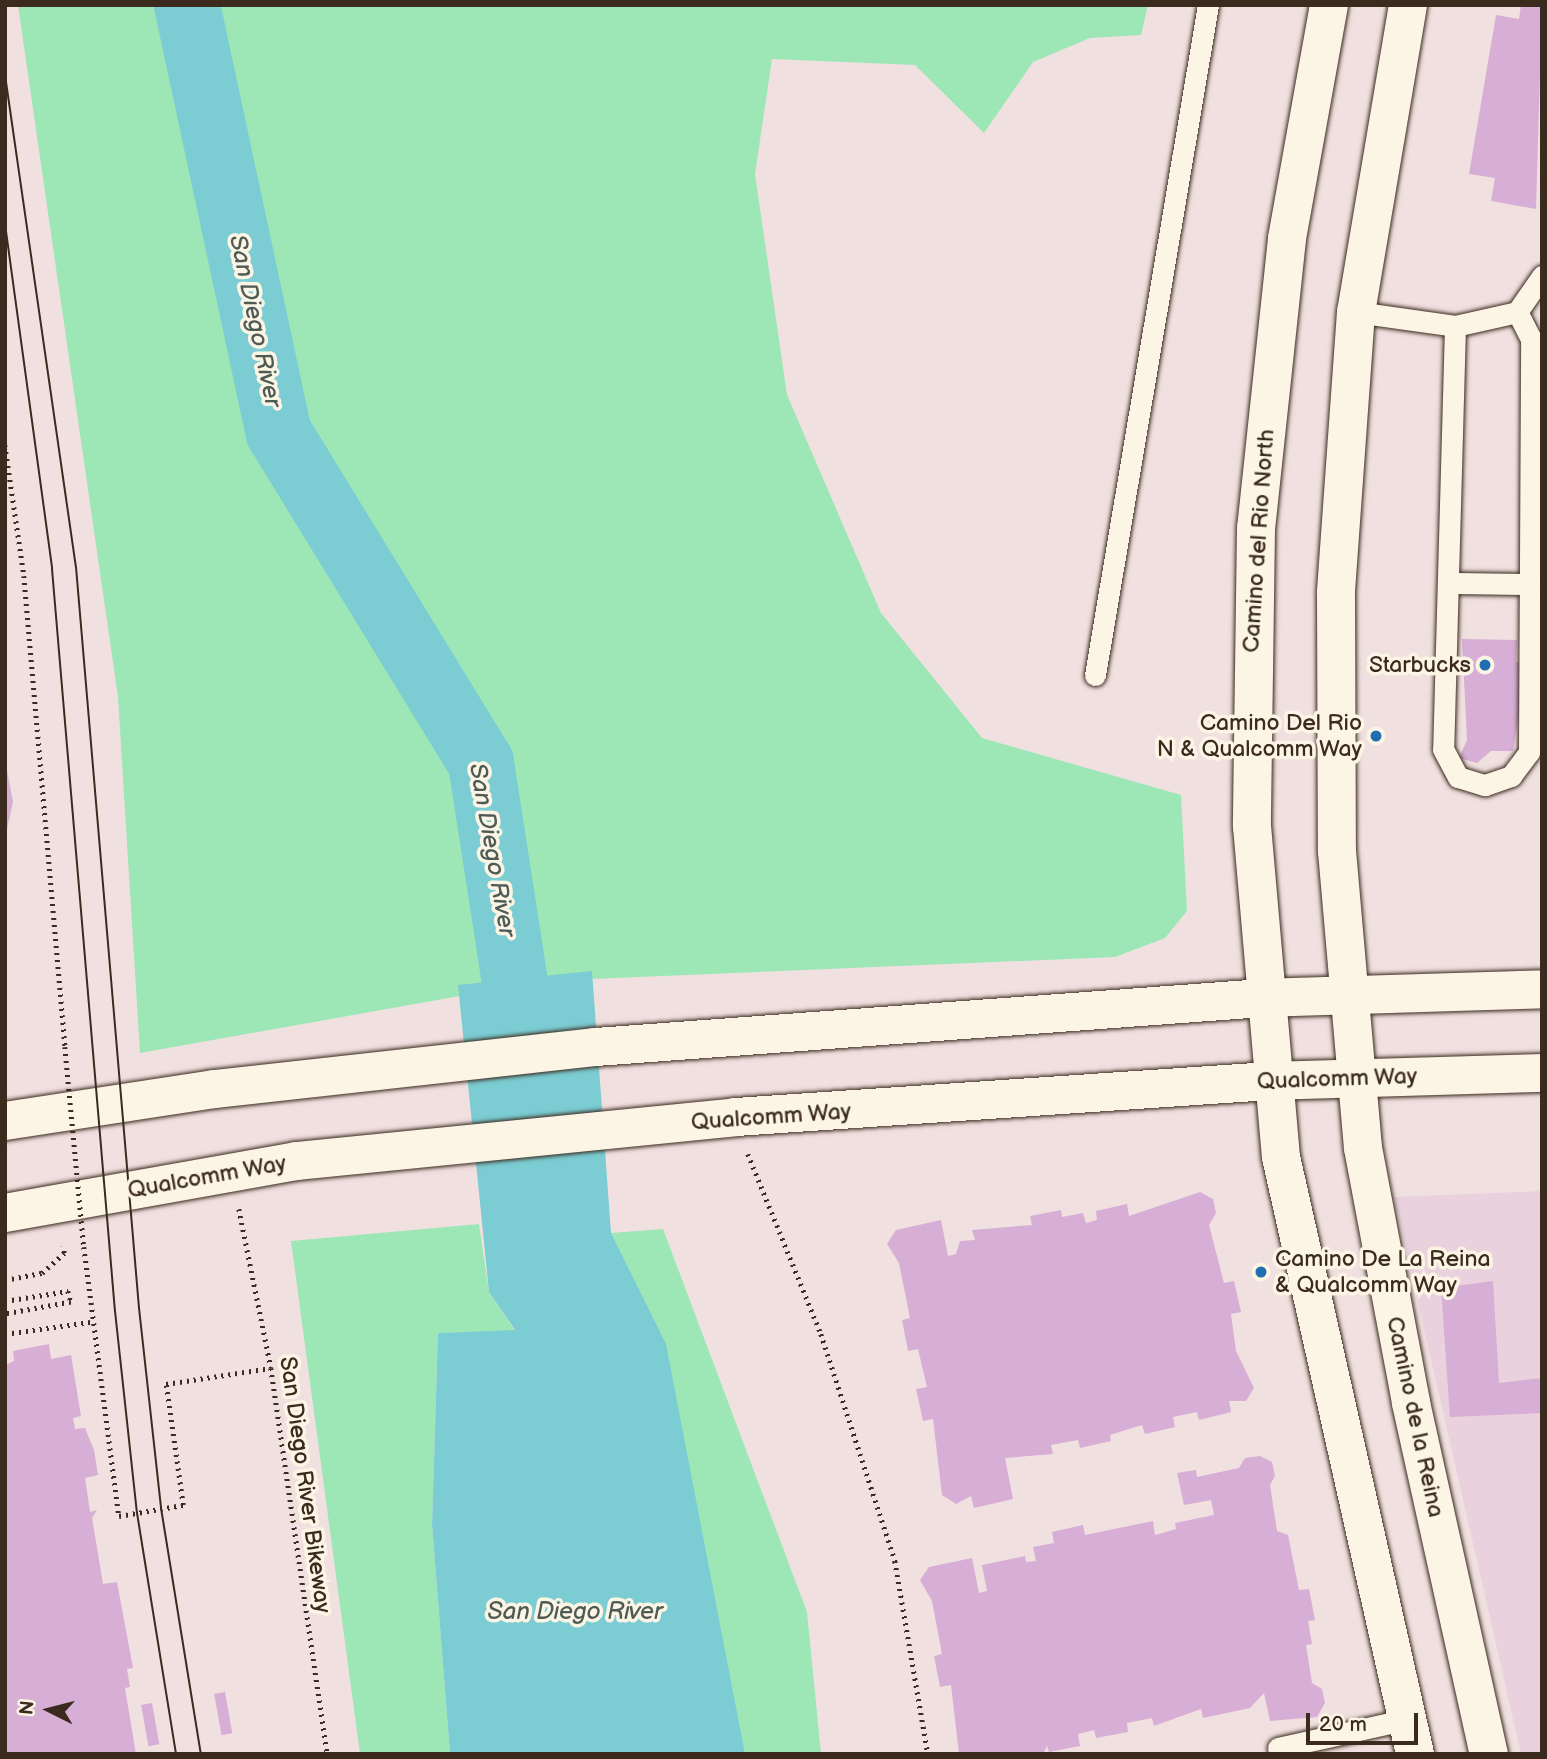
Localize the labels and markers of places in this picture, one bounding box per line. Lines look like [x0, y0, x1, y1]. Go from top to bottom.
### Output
place label: Starbucks [1369, 651, 1471, 679]
marker: Starbucks [1477, 657, 1493, 673]
place label: Camino Del Rio N & Qualcomm Way [1156, 709, 1362, 763]
marker: Camino Del Rio N & Qualcomm Way [1368, 728, 1384, 744]
place label: Camino De La Reina & Qualcomm Way [1275, 1245, 1490, 1299]
marker: Camino De La Reina & Qualcomm Way [1253, 1264, 1269, 1280]

